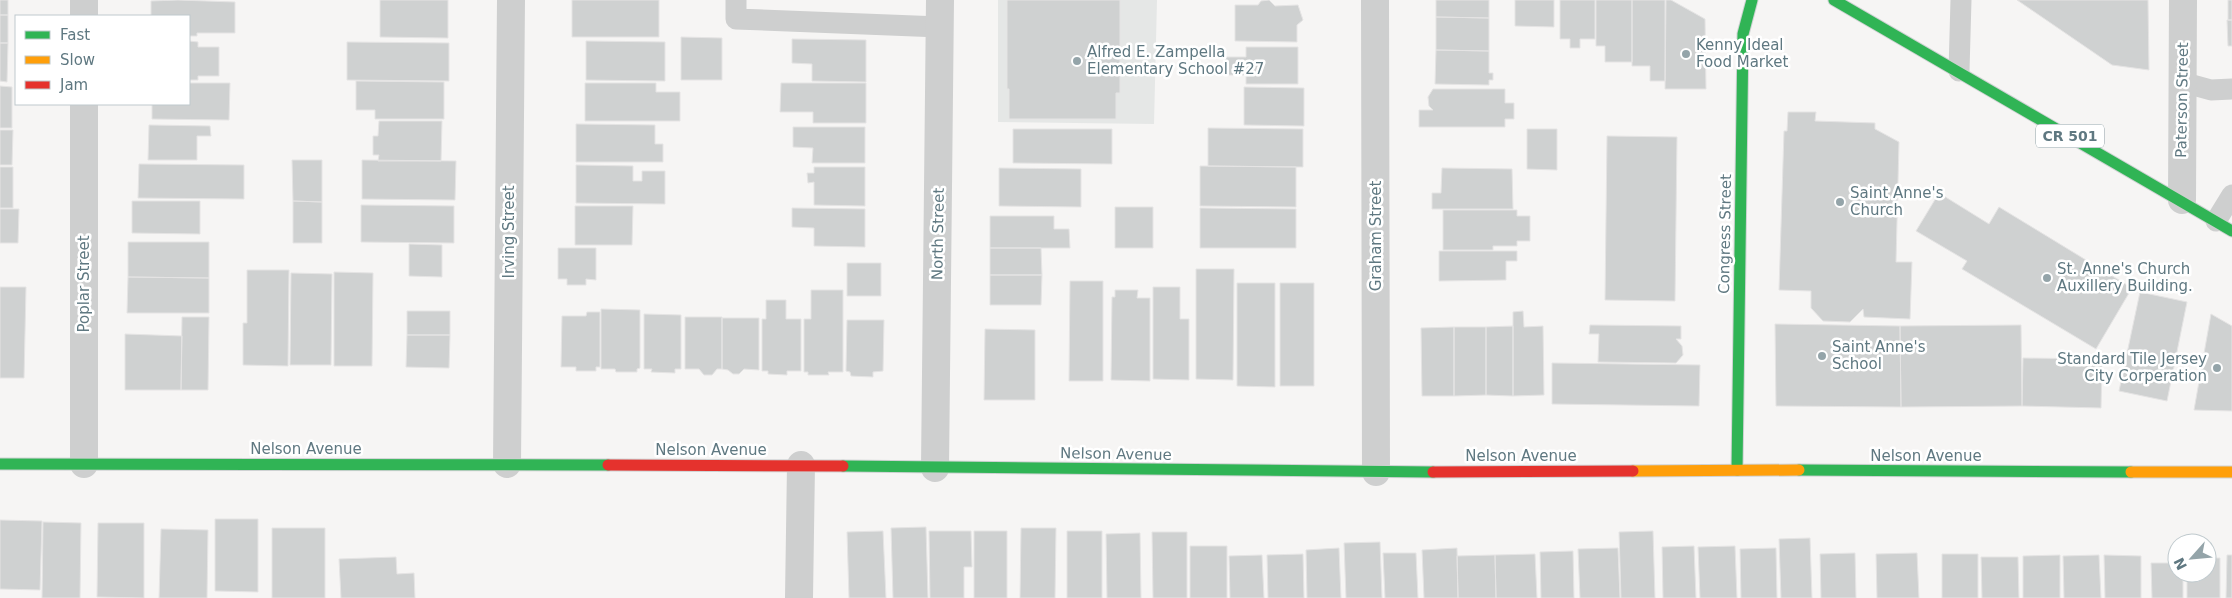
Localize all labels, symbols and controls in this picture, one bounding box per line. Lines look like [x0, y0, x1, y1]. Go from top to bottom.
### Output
legend [15, 15, 190, 105]
text: Fast [60, 26, 90, 44]
place label: Kenny Ideal Food Market [1696, 36, 1788, 71]
street label: Paterson Street [2172, 42, 2192, 158]
place label: Alfred E. Zampella Elementary School #27 [1087, 43, 1264, 78]
marker: Kenny Ideal Food Market [1680, 48, 1692, 60]
text: Slow [60, 51, 95, 69]
marker: Alfred E. Zampella Elementary School #27 [1071, 55, 1083, 67]
text: Jam [59, 76, 88, 94]
road number: CR 501 [2036, 124, 2104, 148]
street label: Congress Street [1715, 174, 1735, 294]
street label: Graham Street [1367, 181, 1385, 291]
place label: Saint Anne's Church [1850, 184, 1944, 219]
street label: Irving Street [500, 185, 518, 279]
street label: North Street [928, 188, 948, 280]
marker: Saint Anne's Church [1834, 196, 1846, 208]
street label: Poplar Street [75, 235, 93, 333]
place label: St. Anne's Church Auxillery Building. [2057, 260, 2193, 295]
marker: St. Anne's Church Auxillery Building. [2041, 272, 2053, 284]
place label: Saint Anne's School [1832, 338, 1926, 373]
marker: Saint Anne's School [1816, 350, 1828, 362]
place label: Standard Tile Jersey City Corperation [2057, 350, 2207, 385]
marker: Standard Tile Jersey City Corperation [2211, 362, 2223, 374]
street label: Nelson Avenue [250, 440, 362, 458]
street label: Nelson Avenue [655, 441, 767, 459]
street label: Nelson Avenue [1060, 444, 1172, 464]
street label: Nelson Avenue [1465, 447, 1577, 465]
street label: Nelson Avenue [1870, 447, 1982, 465]
north arrow [2167, 533, 2217, 583]
text: N [2171, 555, 2190, 573]

